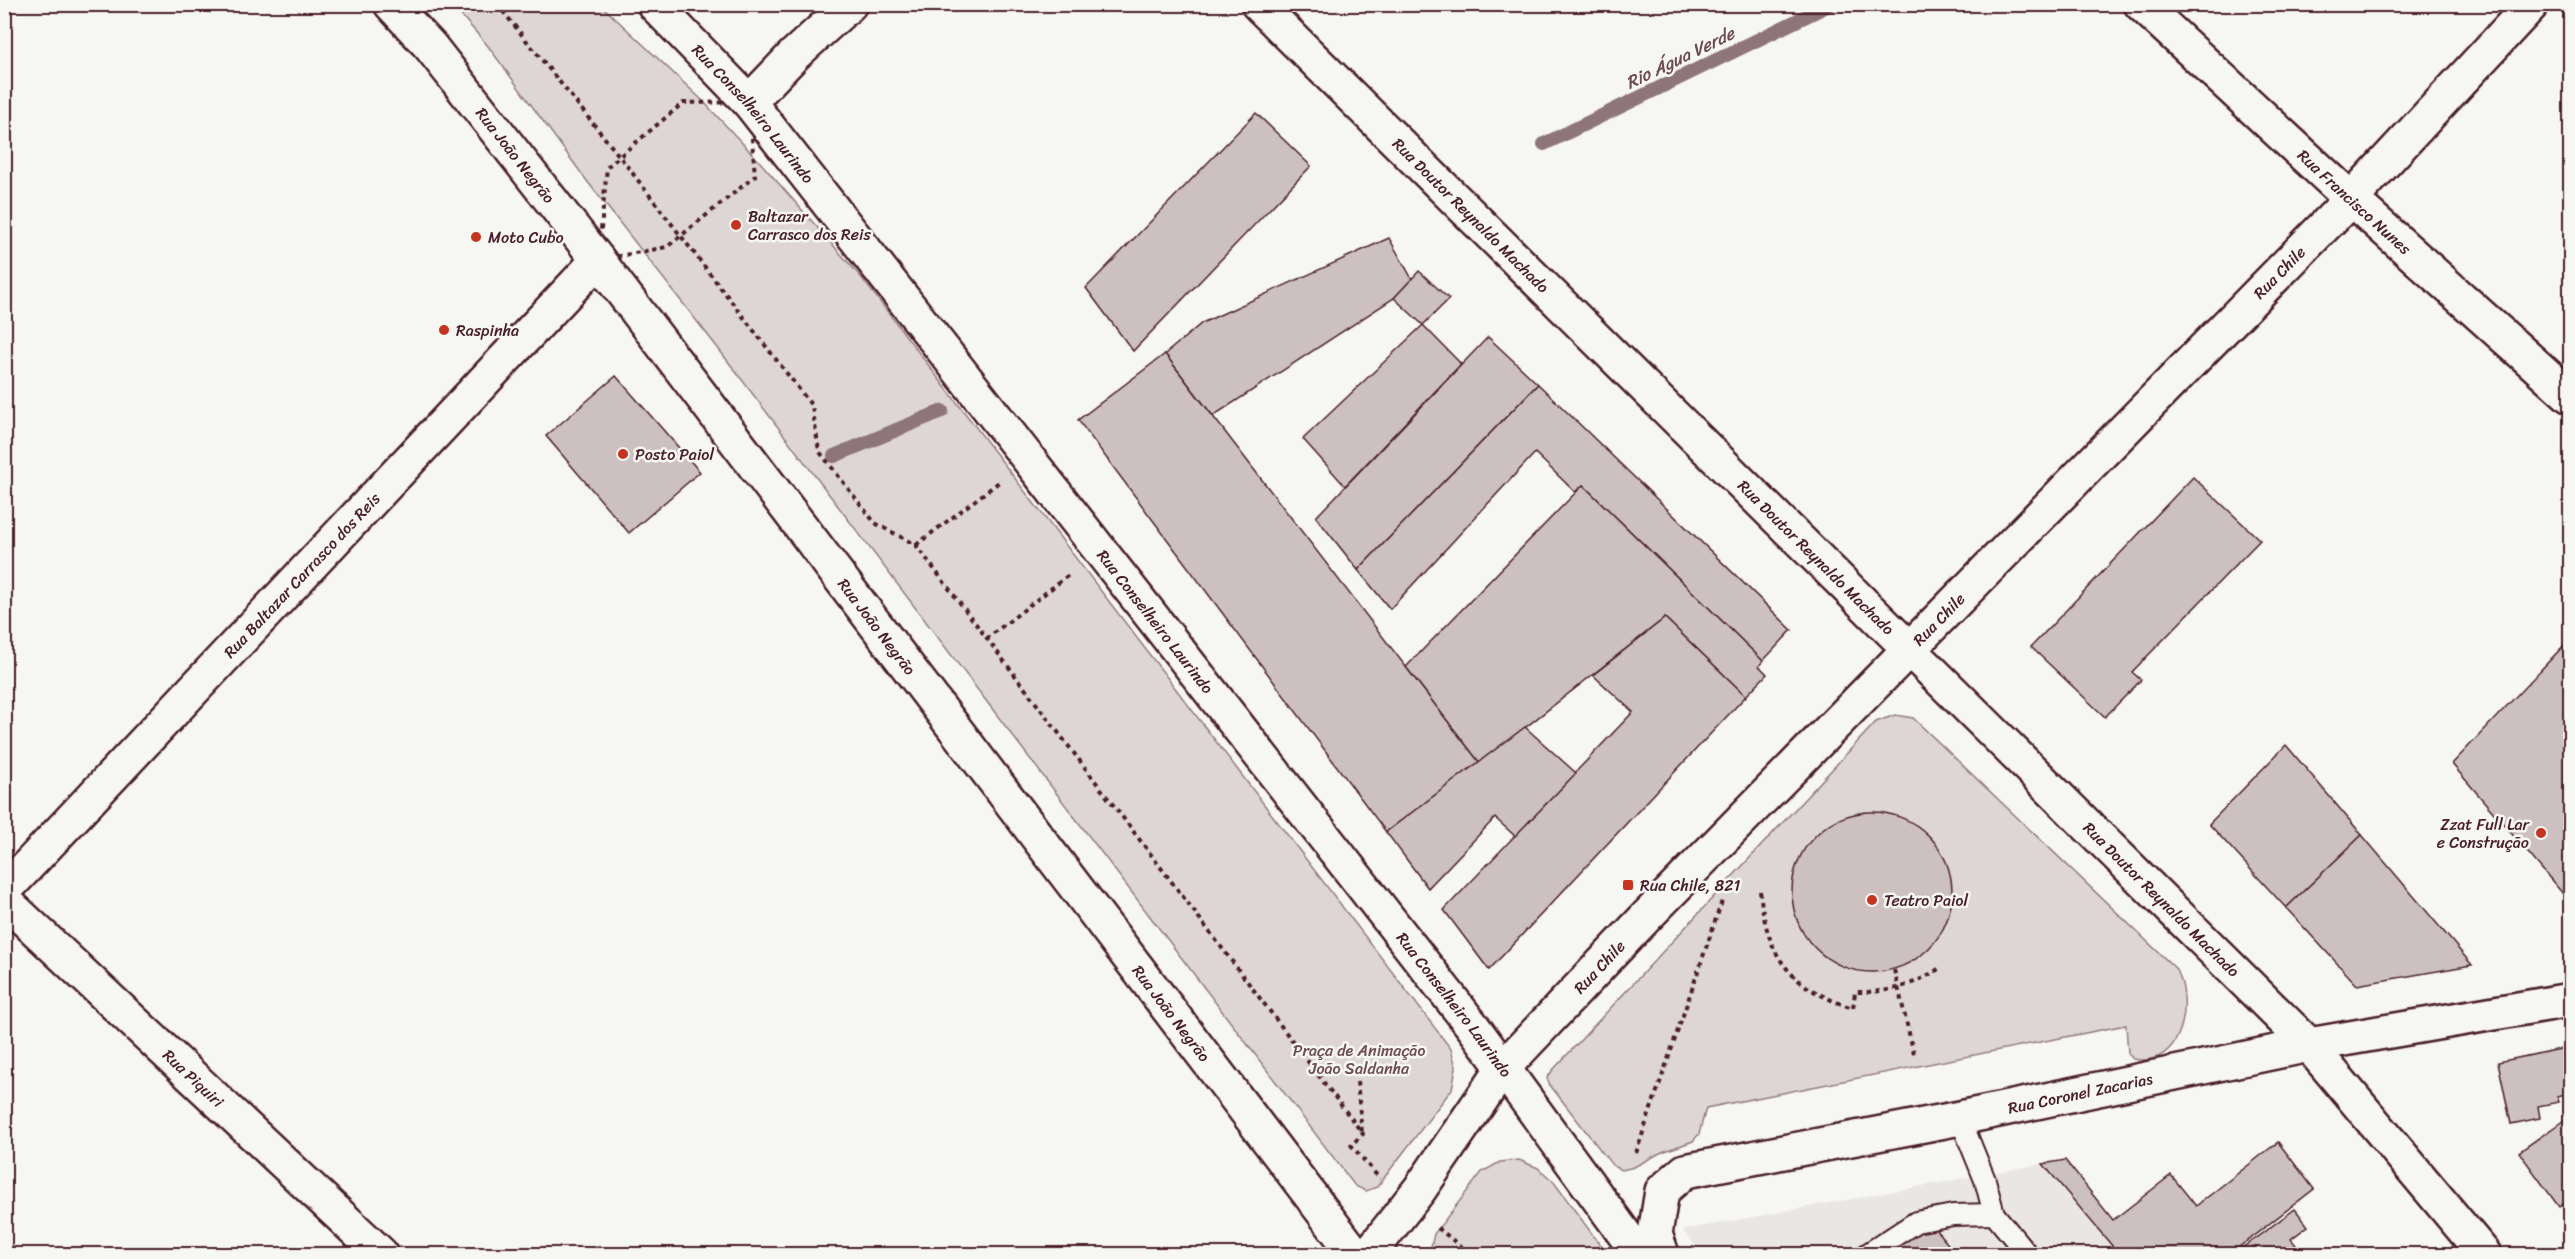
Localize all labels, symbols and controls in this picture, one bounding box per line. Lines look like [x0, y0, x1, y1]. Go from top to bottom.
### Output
water label: Rio Água Verde [1620, 17, 1742, 98]
street label: Rua Conselheiro Laurindo [685, 37, 822, 190]
street label: Rua João Negrão [468, 100, 563, 210]
street label: Rua Doutor Reynaldo Machado [1386, 130, 1557, 300]
street label: Rua Francisco Nunes [2291, 142, 2419, 262]
place label: Baltazar Carrasco dos Reis [748, 202, 871, 249]
marker: Baltazar Carrasco dos Reis [729, 218, 743, 232]
place label: Moto Cubo [488, 223, 564, 252]
marker: Moto Cubo [469, 230, 483, 244]
street label: Rua Chile [2246, 238, 2313, 306]
place label: Raspinha [456, 316, 519, 345]
marker: Raspinha [437, 323, 451, 337]
place label: Posto Paiol [635, 440, 714, 469]
marker: Posto Paiol [616, 447, 630, 461]
street label: Rua Doutor Reynaldo Machado [1731, 472, 1902, 642]
street label: Rua Baltazar Carrasco dos Reis [216, 485, 388, 665]
street label: Rua Conselheiro Laurindo [1089, 543, 1222, 700]
street label: Rua João Negrão [830, 571, 924, 682]
street label: Rua Chile [1905, 585, 1972, 653]
place label: Zzat Full Lar e Construção [2437, 810, 2530, 857]
street label: Rua Doutor Reynaldo Machado [2076, 814, 2247, 984]
marker: Zzat Full Lar e Construção [2534, 826, 2548, 840]
place label: Rua Chile, 821 [1640, 871, 1740, 900]
marker: Rua Chile, 821 [1621, 878, 1635, 892]
place label: Teatro Paiol [1884, 886, 1968, 915]
marker: Teatro Paiol [1865, 893, 1879, 907]
street label: Rua Conselheiro Laurindo [1389, 925, 1520, 1084]
street label: Rua Chile [1566, 933, 1632, 1001]
street label: Rua João Negrão [1125, 958, 1218, 1068]
park label: Praça de Animação João Saldanha [1293, 1036, 1425, 1083]
street label: Rua Piquiri [156, 1041, 232, 1115]
street label: Rua Coronel Zacarias [2005, 1064, 2155, 1122]

